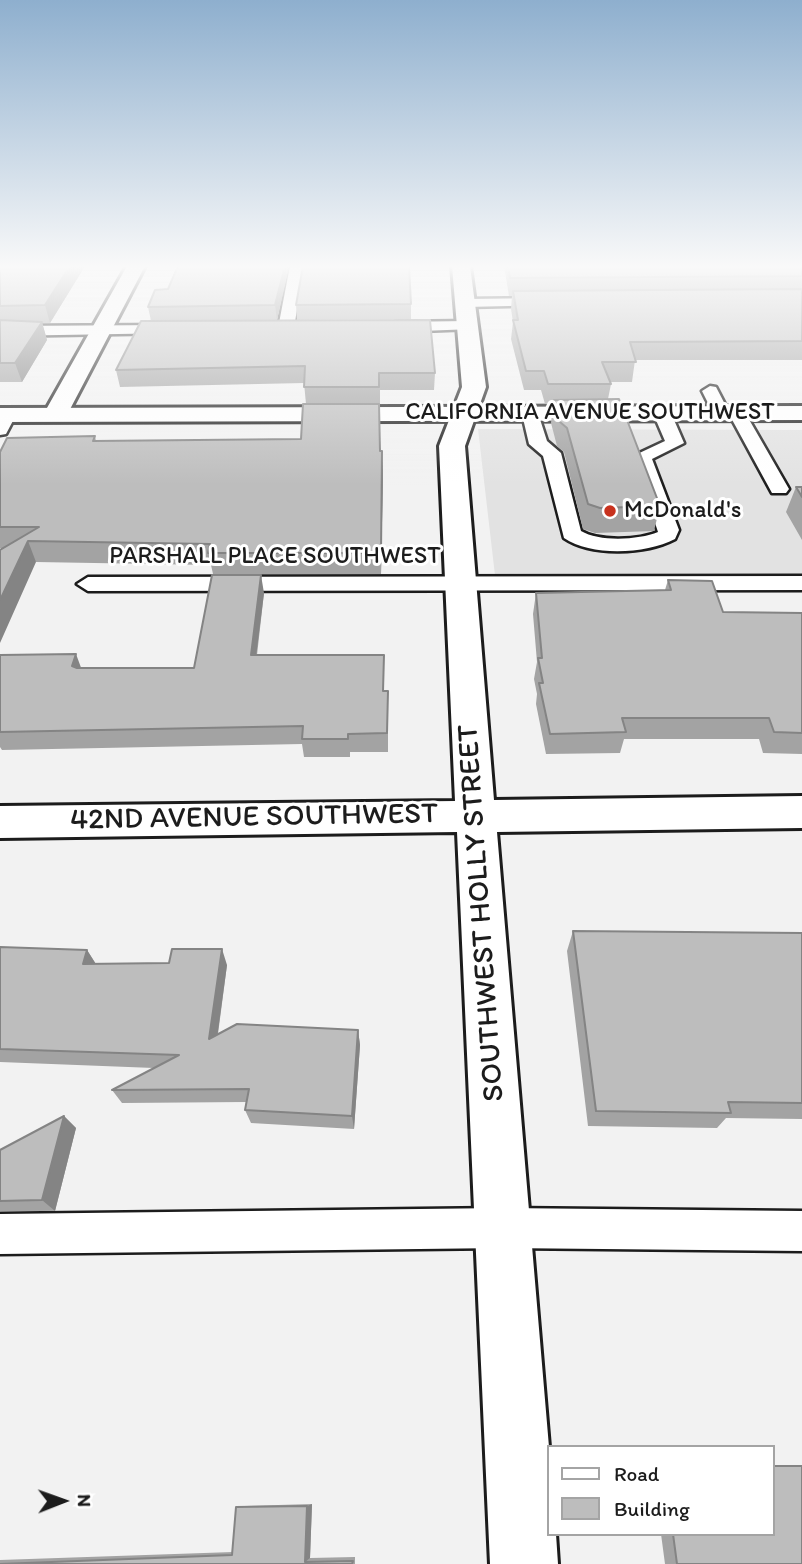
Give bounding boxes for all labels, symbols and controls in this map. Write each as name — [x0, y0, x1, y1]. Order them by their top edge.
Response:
street label: CALIFORNIA AVENUE SOUTHWEST — [405, 399, 775, 427]
place label: McDonald's — [624, 497, 741, 525]
marker: McDonald's — [602, 503, 618, 519]
street label: PARSHALL PLACE SOUTHWEST — [109, 543, 441, 571]
street label: SOUTHWEST HOLLY STREET — [451, 723, 513, 1103]
street label: 42ND AVENUE SOUTHWEST — [70, 797, 438, 839]
legend — [546, 1445, 774, 1536]
text: Road — [614, 1461, 659, 1486]
north arrow — [28, 1466, 98, 1536]
text: N — [73, 1494, 96, 1507]
text: Building — [614, 1496, 690, 1521]

